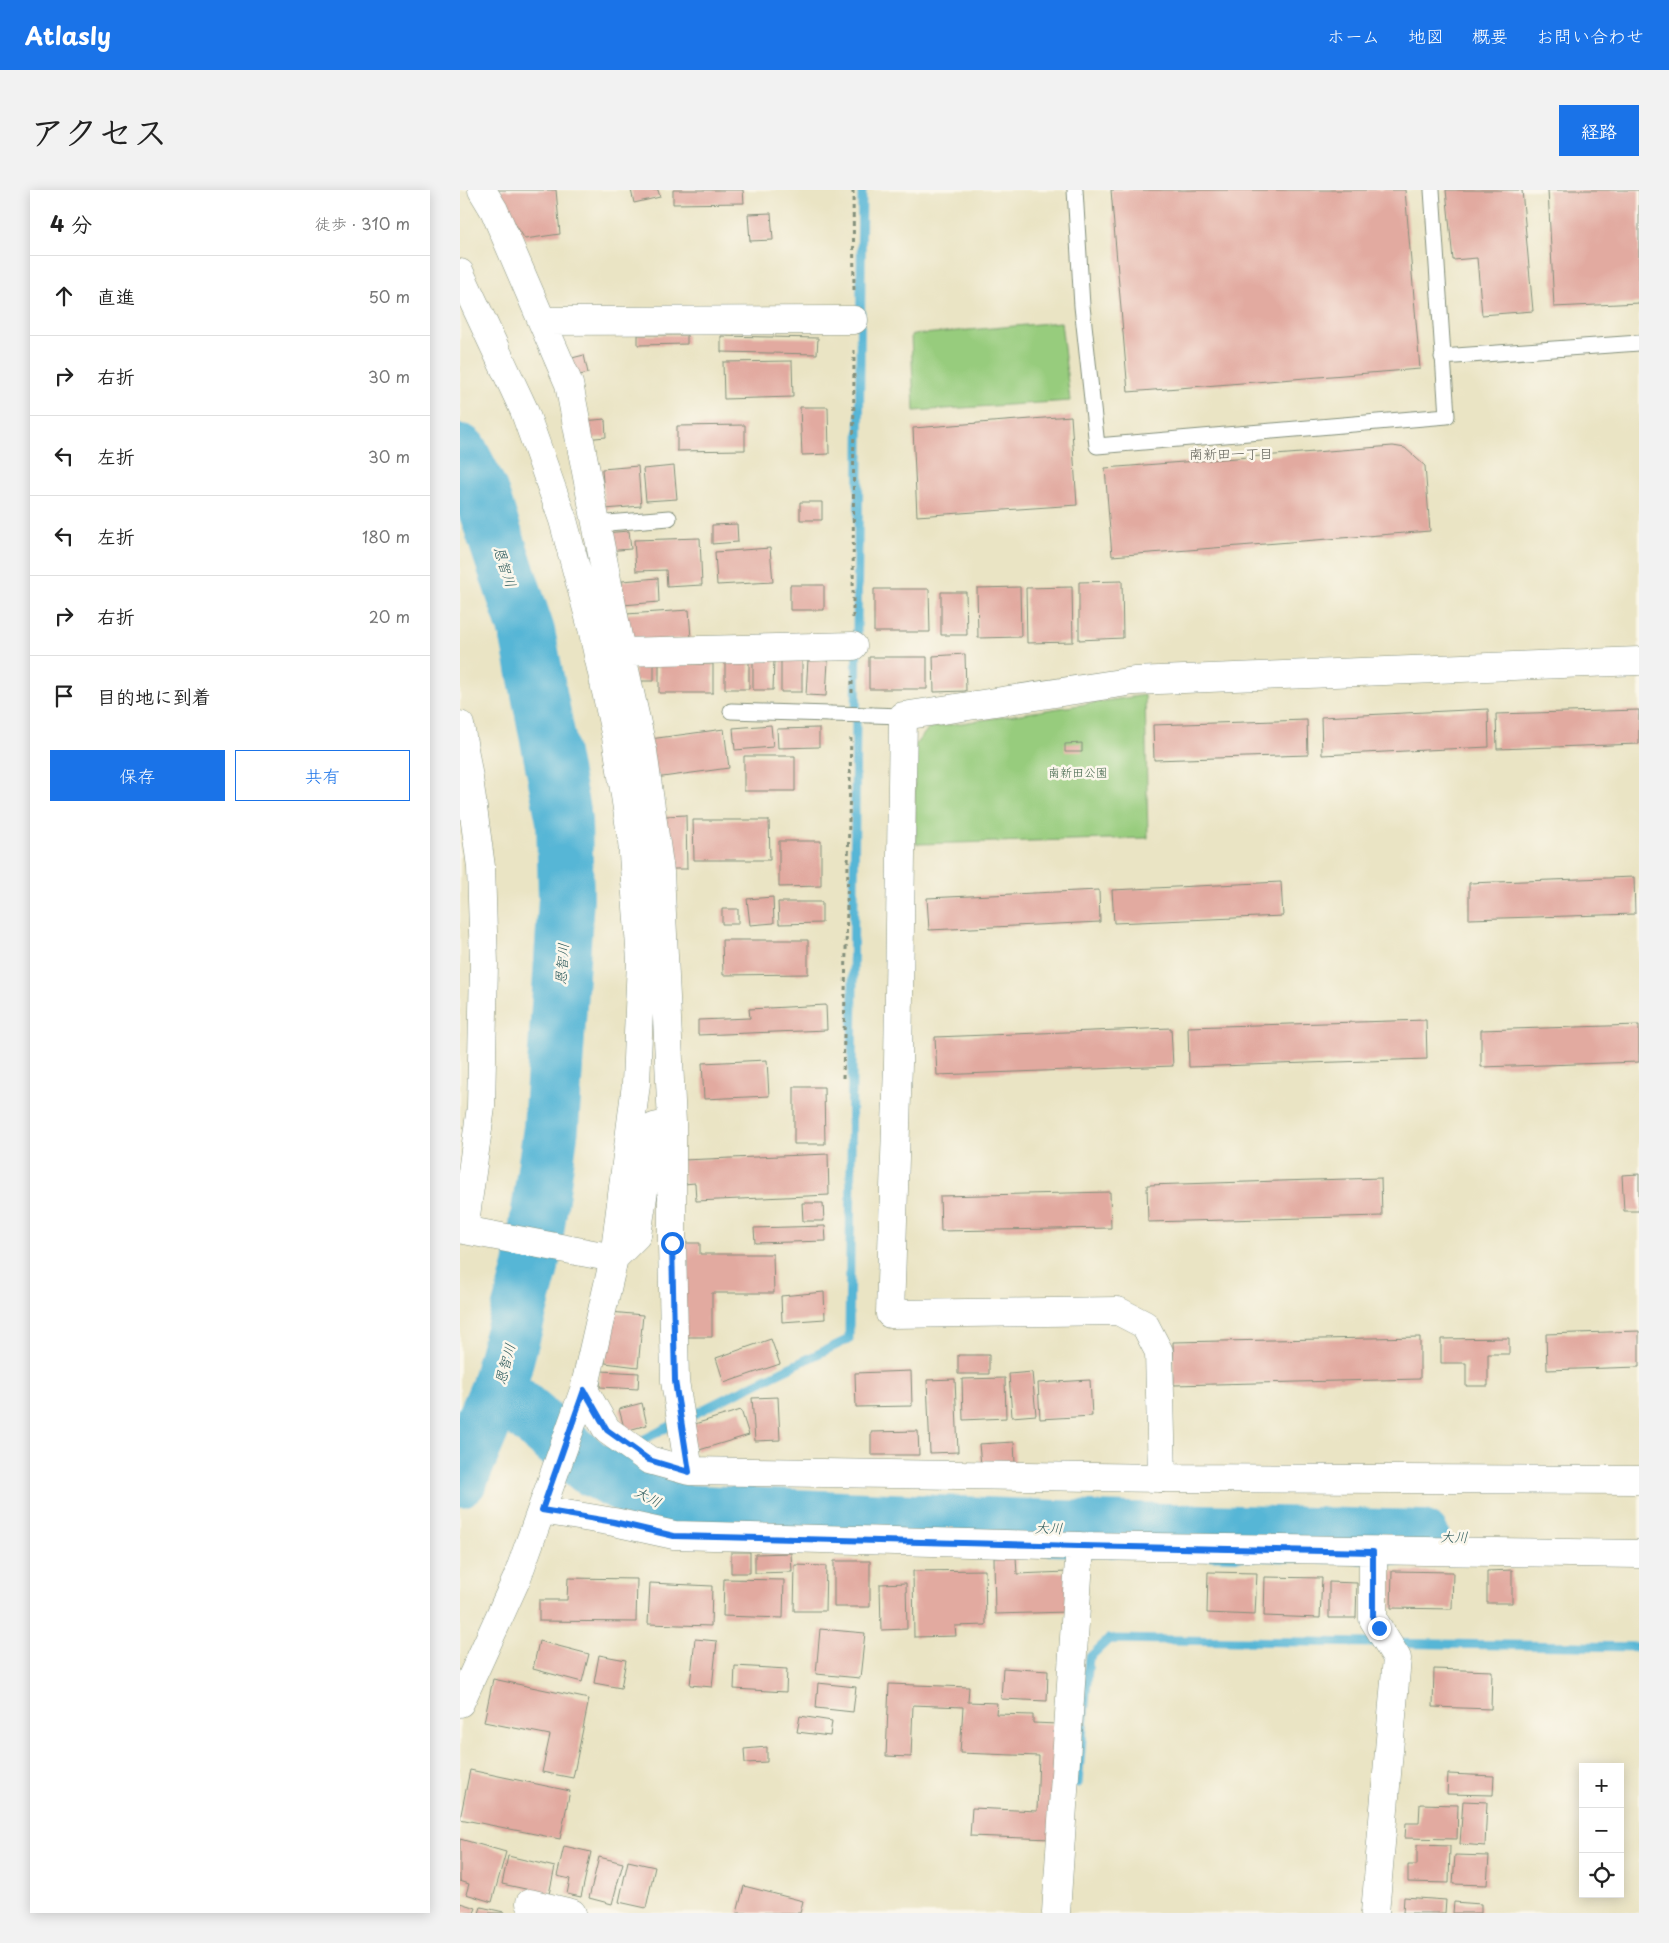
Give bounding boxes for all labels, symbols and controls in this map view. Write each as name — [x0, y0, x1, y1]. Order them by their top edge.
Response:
text: Atlasly — [25, 17, 111, 53]
text: ホーム — [1327, 22, 1380, 49]
text: 地図 — [1408, 22, 1444, 49]
text: 概要 — [1472, 22, 1508, 49]
text: お問い合わせ — [1536, 22, 1644, 49]
text: アクセス — [30, 104, 168, 157]
button: 経路 — [1559, 105, 1639, 156]
text: 4 分 — [50, 207, 92, 239]
text: 徒歩 · 310 m — [315, 211, 410, 235]
icon: ahead — [50, 282, 78, 310]
text: 直進 — [97, 282, 135, 310]
text: 50 m — [369, 284, 410, 308]
icon: right — [50, 362, 78, 390]
text: 右折 — [97, 362, 135, 390]
text: 30 m — [368, 364, 410, 388]
icon: left — [50, 442, 78, 470]
text: 左折 — [97, 442, 135, 470]
district label: 南新田一丁目 — [1189, 443, 1273, 464]
text: 30 m — [368, 444, 410, 468]
icon: left — [50, 522, 78, 550]
text: 左折 — [97, 522, 135, 550]
text: 180 m — [362, 524, 410, 548]
water label: 恩智川 — [489, 544, 522, 590]
icon: right — [50, 602, 78, 630]
text: 右折 — [97, 602, 135, 630]
text: 20 m — [369, 604, 410, 628]
icon: arrive — [50, 682, 78, 710]
text: 目的地に到着 — [97, 682, 211, 710]
button: 保存 — [50, 750, 225, 801]
button: 共有 — [235, 750, 410, 801]
park label: 南新田公園 — [1048, 763, 1108, 781]
water label: 恩智川 — [550, 942, 573, 986]
route start — [661, 1232, 684, 1255]
water label: 恩智川 — [489, 1341, 520, 1387]
water label: 大川 — [631, 1481, 665, 1512]
water label: 大川 — [1035, 1517, 1063, 1538]
water label: 大川 — [1440, 1526, 1468, 1547]
route end — [1368, 1617, 1391, 1640]
map controls — [1579, 1763, 1624, 1898]
button: + — [1579, 1763, 1624, 1808]
button: − — [1579, 1808, 1624, 1853]
button: locate — [1579, 1853, 1624, 1898]

